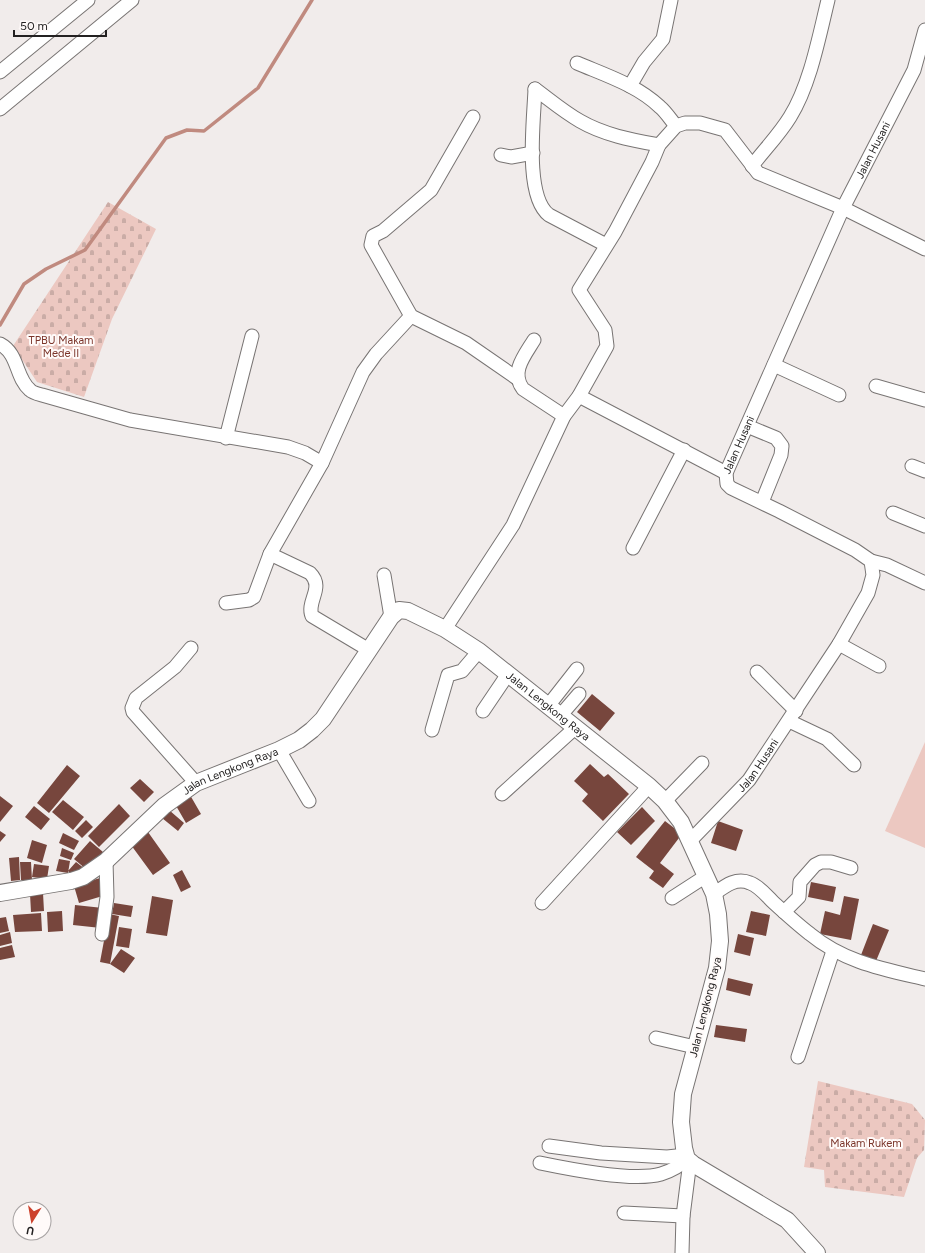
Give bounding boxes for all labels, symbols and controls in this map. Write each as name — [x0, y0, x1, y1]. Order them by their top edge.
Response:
scale bar — [14, 12, 106, 38]
text: 50 m — [20, 19, 48, 33]
street label: Jalan Husani — [853, 120, 893, 181]
park label: TPBU Makam Mede II — [29, 334, 93, 360]
street label: Jalan Husani — [720, 414, 757, 476]
street label: Jalan Lengkong Raya — [503, 669, 592, 744]
street label: Jalan Husani — [735, 737, 781, 795]
street label: Jalan Lengkong Raya — [180, 745, 280, 798]
street label: Jalan Lengkong Raya — [687, 956, 724, 1059]
park label: Makam Rukem — [830, 1137, 902, 1150]
north arrow — [12, 1201, 52, 1241]
text: U — [25, 1223, 35, 1237]

